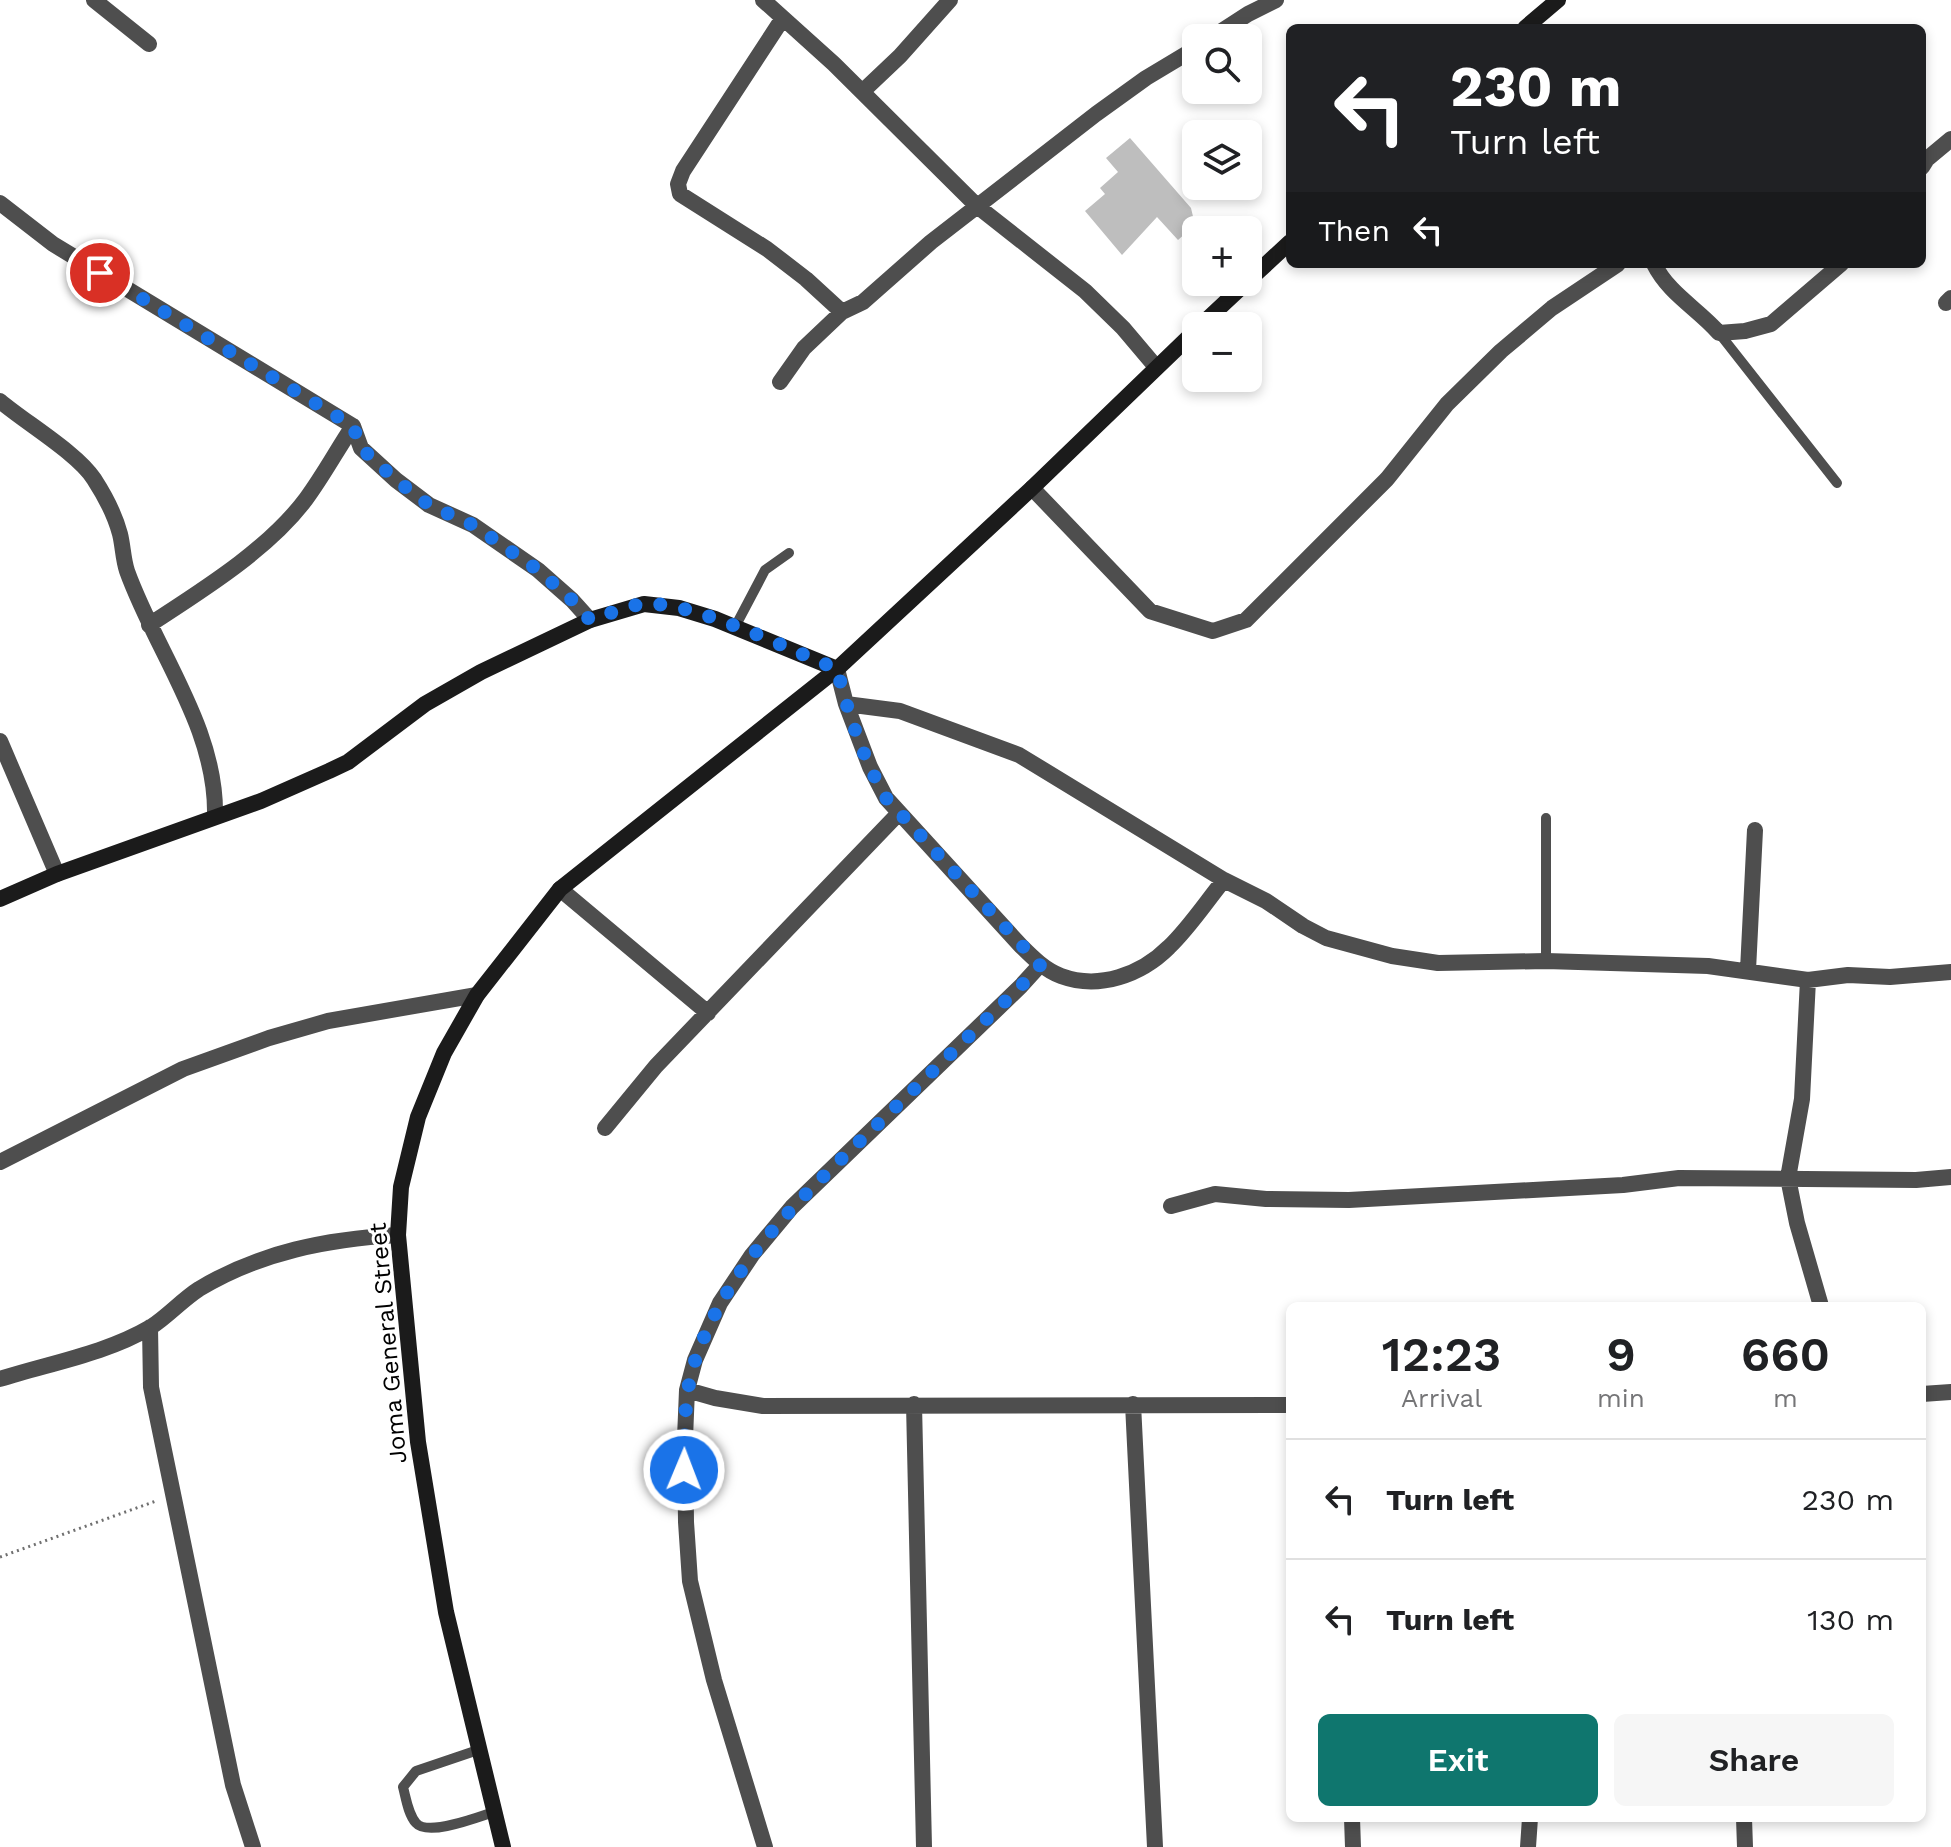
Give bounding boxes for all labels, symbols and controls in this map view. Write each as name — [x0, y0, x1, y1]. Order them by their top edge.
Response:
map controls — [1182, 24, 1262, 392]
button: search — [1182, 24, 1262, 104]
text: 230 m — [1450, 54, 1621, 120]
icon: left — [1318, 56, 1422, 160]
button: layers — [1182, 120, 1262, 200]
text: Turn left — [1450, 121, 1600, 163]
icon: left — [1406, 208, 1450, 252]
text: Then — [1318, 213, 1390, 248]
button: + — [1182, 216, 1262, 296]
pin — [66, 239, 134, 307]
icon: arrive — [78, 251, 122, 295]
button: − — [1182, 312, 1262, 392]
street label: Joma General Street — [364, 1221, 412, 1465]
text: 12:23 — [1382, 1326, 1501, 1383]
text: 9 — [1606, 1326, 1636, 1383]
text: 660 — [1741, 1326, 1830, 1383]
text: Arrival — [1401, 1383, 1482, 1413]
text: min — [1597, 1383, 1645, 1413]
text: m — [1773, 1383, 1798, 1413]
position arrow — [642, 1428, 726, 1512]
icon: left — [1318, 1477, 1362, 1521]
text: Turn left — [1386, 1482, 1514, 1517]
text: 230 m — [1802, 1482, 1894, 1517]
icon: left — [1318, 1597, 1362, 1641]
text: Turn left — [1386, 1602, 1514, 1637]
text: 130 m — [1807, 1602, 1894, 1637]
button: Exit — [1318, 1714, 1598, 1806]
button: Share — [1614, 1714, 1894, 1806]

